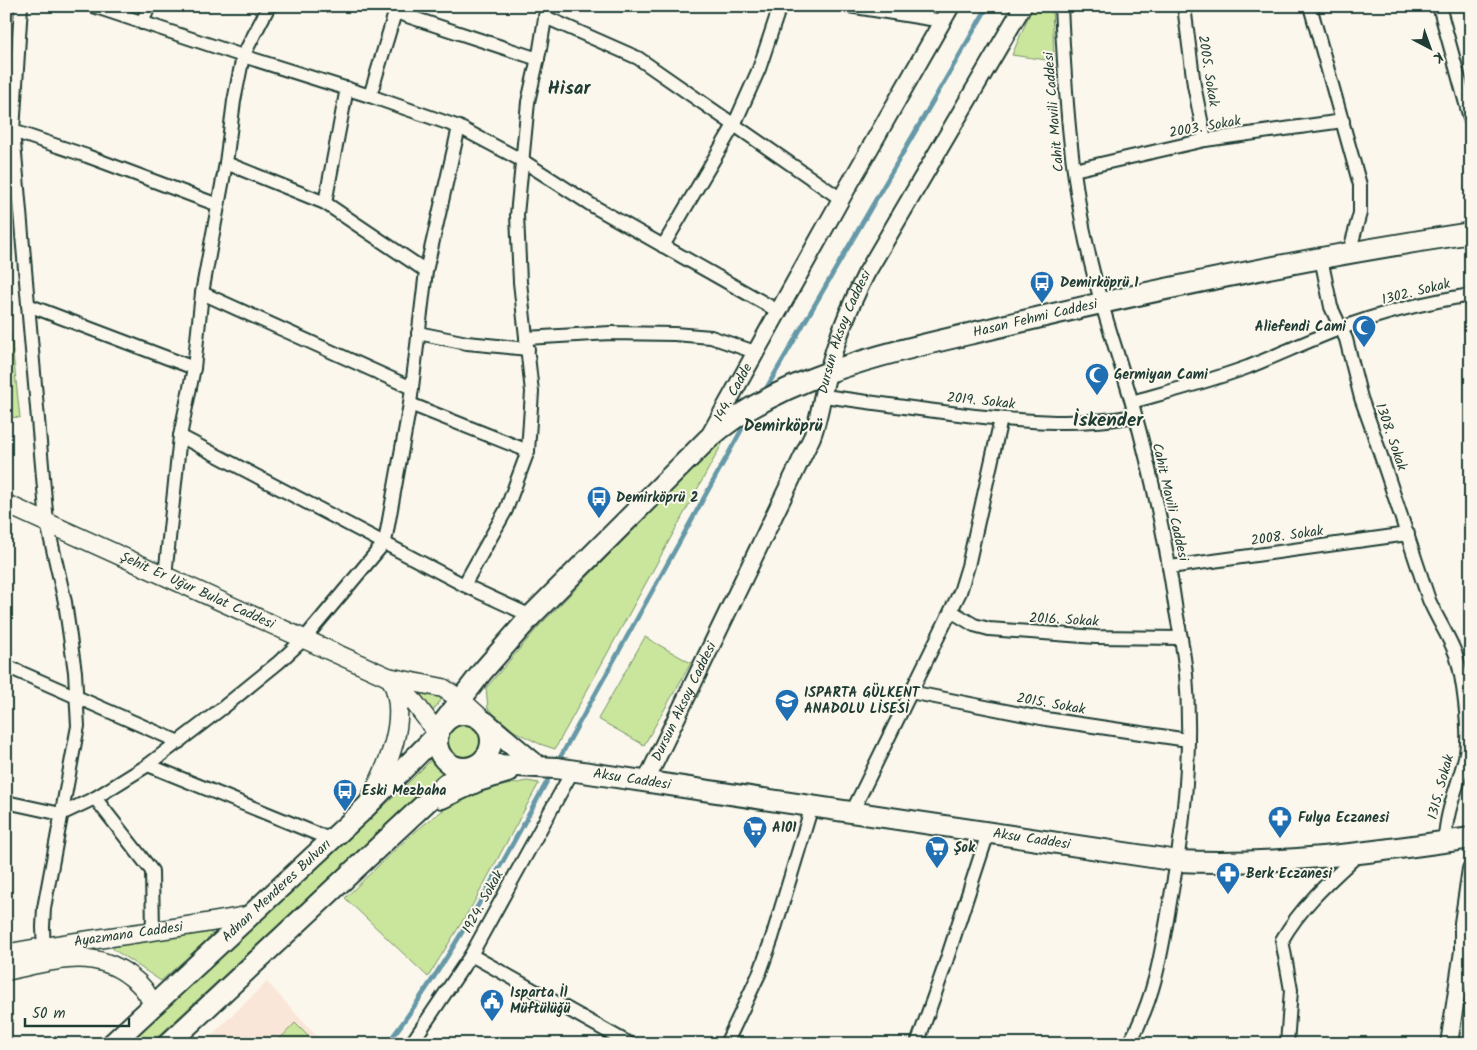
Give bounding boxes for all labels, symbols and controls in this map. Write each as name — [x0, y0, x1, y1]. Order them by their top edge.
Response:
north arrow — [1404, 22, 1454, 72]
street label: 2005. Sokak — [1191, 34, 1225, 109]
text: K — [1427, 46, 1448, 68]
street label: Cahit Mavili Caddesi — [1038, 50, 1070, 173]
district label: Hisar — [548, 74, 591, 104]
street label: 2003. Sokak — [1167, 110, 1243, 144]
street label: Dursun Aksoy Caddesi — [812, 265, 877, 396]
bus stop icon: Demirköprü 1 — [1029, 270, 1055, 304]
place label: Demirköprü 1 — [1060, 272, 1139, 294]
street label: 1302. Sokak — [1379, 273, 1453, 311]
street label: Hasan Fehmi Caddesi — [971, 293, 1100, 344]
mosque icon: Aliefendi Cami — [1351, 314, 1377, 348]
place label: Aliefendi Cami — [1255, 316, 1346, 338]
street label: 144. Cadde — [708, 359, 759, 426]
mosque icon: Germiyan Cami — [1084, 362, 1110, 396]
place label: Germiyan Cami — [1114, 364, 1208, 386]
street label: 2019. Sokak — [946, 386, 1017, 416]
street label: 1308. Sokak — [1369, 400, 1413, 474]
district label: İskender — [1073, 406, 1144, 436]
district label: Demirköprü — [744, 414, 823, 439]
street label: Cahit Mavili Caddesi — [1146, 441, 1194, 564]
bus stop icon: Demirköprü 2 — [586, 485, 612, 519]
place label: Demirköprü 2 — [616, 487, 698, 509]
street label: 2008. Sokak — [1249, 520, 1325, 552]
street label: Şehit Er Uğur Bulat Caddesi — [116, 546, 279, 635]
street label: 2016. Sokak — [1029, 607, 1100, 633]
street label: Dursun Aksoy Caddesi — [646, 638, 723, 765]
place label: ISPARTA GÜLKENT ANADOLU LİSESİ — [804, 682, 921, 720]
street label: 2015. Sokak — [1015, 687, 1088, 721]
school or university icon: ISPARTA GÜLKENT ANADOLU LİSESİ — [774, 688, 800, 722]
street label: 1315. Sokak — [1422, 752, 1460, 822]
street label: Aksu Caddesi — [592, 763, 673, 796]
bus stop icon: Eski Mezbaha — [332, 778, 358, 812]
place label: Eski Mezbaha — [362, 780, 446, 802]
pharmacy icon: Fulya Eczanesi — [1267, 805, 1293, 839]
place label: Fulya Eczanesi — [1298, 807, 1389, 829]
supermarket icon: A101 — [742, 815, 768, 849]
place label: A101 — [772, 817, 797, 839]
street label: Aksu Caddesi — [991, 822, 1072, 856]
street label: Adnan Menderes Bulvarı — [217, 834, 337, 948]
supermarket icon: Şok — [924, 835, 950, 869]
place label: Şok — [954, 837, 976, 859]
pharmacy icon: Berk Eczanesi — [1215, 861, 1241, 895]
place label: Berk Eczanesi — [1246, 863, 1332, 885]
street label: 1924. Sokak — [457, 866, 510, 938]
street label: Ayazmana Caddesi — [72, 916, 185, 953]
place label: Isparta İl Müftülüğü — [510, 982, 570, 1020]
public building icon: Isparta İl Müftülüğü — [479, 988, 505, 1022]
scale bar — [25, 995, 129, 1027]
text: 50 m — [32, 1002, 66, 1026]

